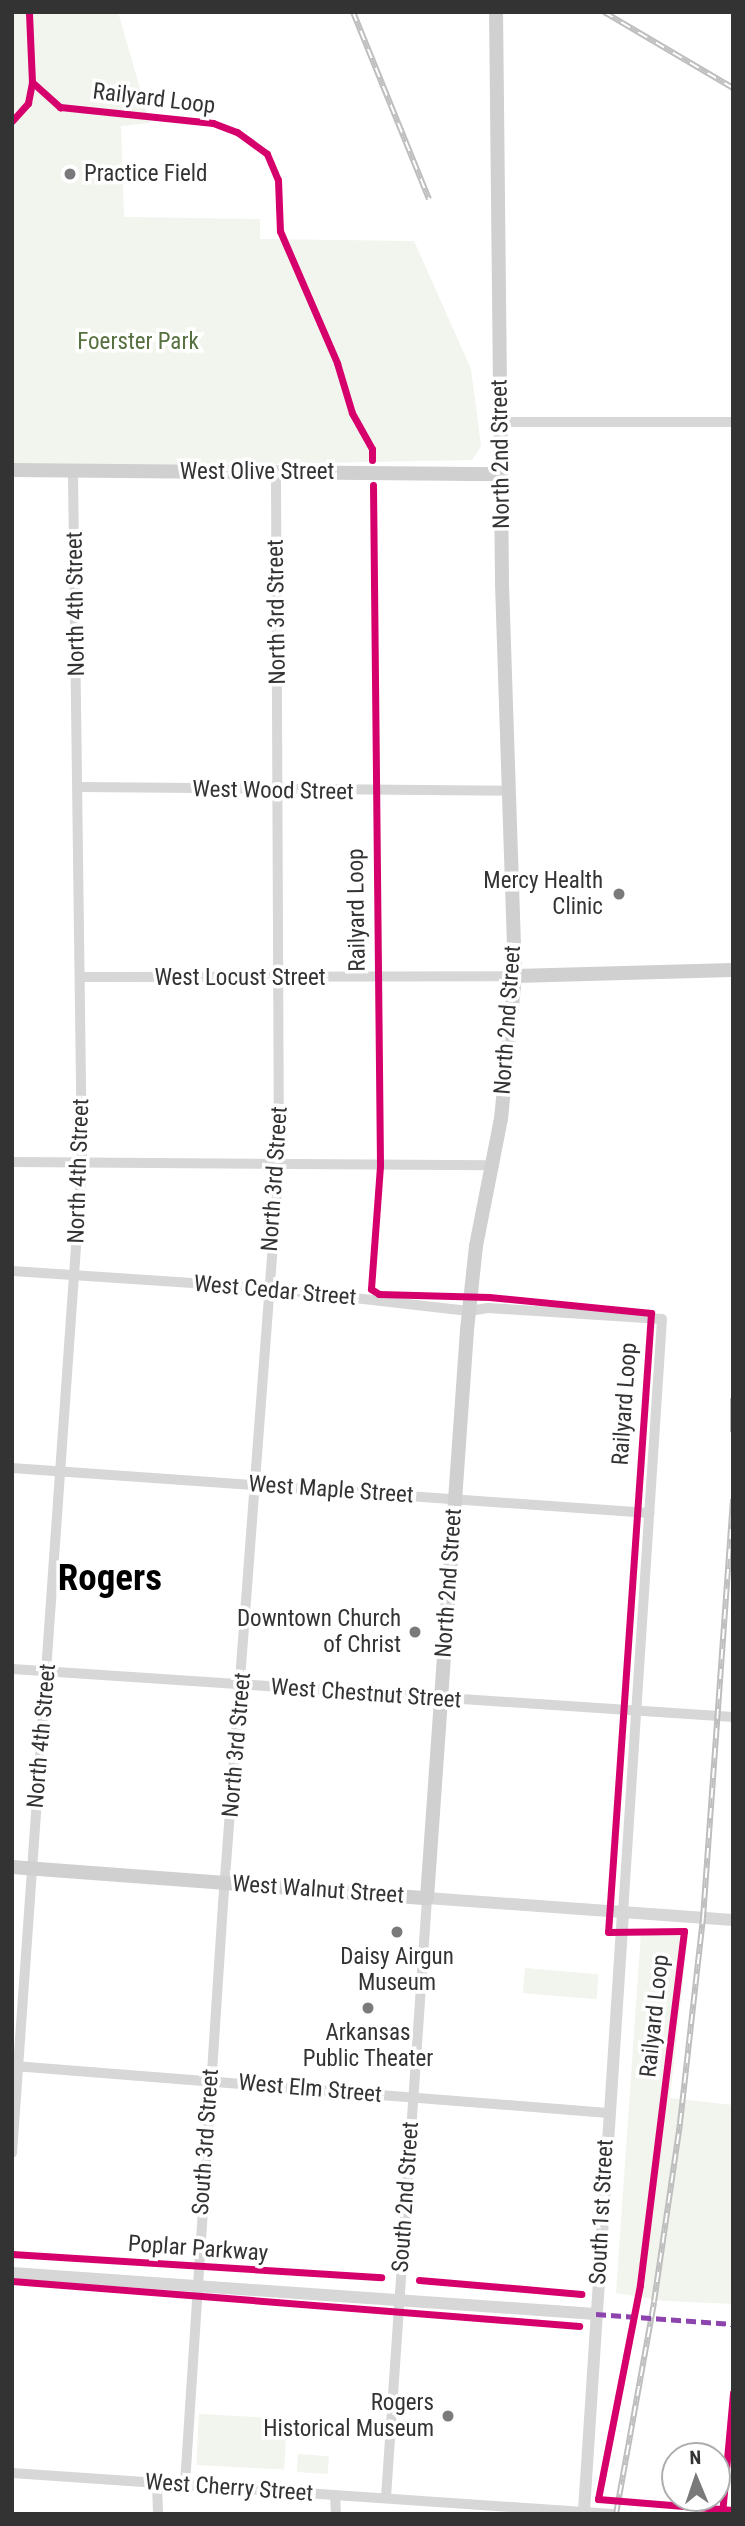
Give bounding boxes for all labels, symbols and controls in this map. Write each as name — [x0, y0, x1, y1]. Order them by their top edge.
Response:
street label: Railyard Loop — [91, 78, 217, 120]
place label: Practice Field — [84, 160, 208, 188]
marker: Practice Field — [62, 166, 78, 182]
park label: Foerster Park — [77, 328, 199, 356]
street label: North 2nd Street — [486, 379, 516, 529]
street label: West Olive Street — [180, 458, 334, 486]
street label: North 4th Street — [61, 531, 91, 677]
street label: North 3rd Street — [262, 539, 292, 685]
street label: West Wood Street — [192, 776, 354, 806]
street label: Railyard Loop — [342, 848, 372, 972]
place label: Mercy Health Clinic — [483, 867, 603, 921]
marker: Mercy Health Clinic — [609, 884, 629, 904]
street label: North 2nd Street — [489, 944, 527, 1096]
street label: West Locust Street — [154, 964, 326, 992]
street label: North 4th Street — [63, 1098, 95, 1244]
street label: North 3rd Street — [256, 1106, 294, 1252]
street label: West Cedar Street — [193, 1270, 357, 1312]
street label: Railyard Loop — [607, 1342, 643, 1466]
street label: West Maple Street — [247, 1470, 415, 1510]
street label: North 2nd Street — [430, 1507, 468, 1659]
district label: Rogers — [58, 1556, 162, 1600]
place label: Downtown Church of Christ — [237, 1605, 401, 1659]
marker: Downtown Church of Christ — [407, 1624, 423, 1640]
street label: North 4th Street — [22, 1663, 62, 1809]
street label: North 3rd Street — [217, 1671, 257, 1819]
street label: West Chestnut Street — [270, 1674, 462, 1714]
street label: West Walnut Street — [231, 1870, 405, 1910]
marker: Daisy Airgun Museum — [389, 1924, 405, 1940]
place label: Daisy Airgun Museum — [340, 1943, 454, 1997]
street label: Railyard Loop — [635, 1953, 675, 2079]
marker: Arkansas Public Theater — [360, 2000, 376, 2016]
place label: Arkansas Public Theater — [302, 2019, 434, 2073]
street label: South 3rd Street — [187, 2068, 225, 2216]
street label: West Elm Street — [237, 2069, 383, 2109]
street label: South 2nd Street — [387, 2121, 425, 2273]
street label: South 1st Street — [584, 2139, 620, 2285]
street label: Poplar Parkway — [127, 2230, 269, 2268]
place label: Rogers Historical Museum — [263, 2389, 434, 2443]
marker: Rogers Historical Museum — [440, 2408, 456, 2424]
north arrow — [661, 2442, 731, 2512]
text: N — [689, 2446, 702, 2469]
street label: West Cherry Street — [144, 2468, 314, 2508]

